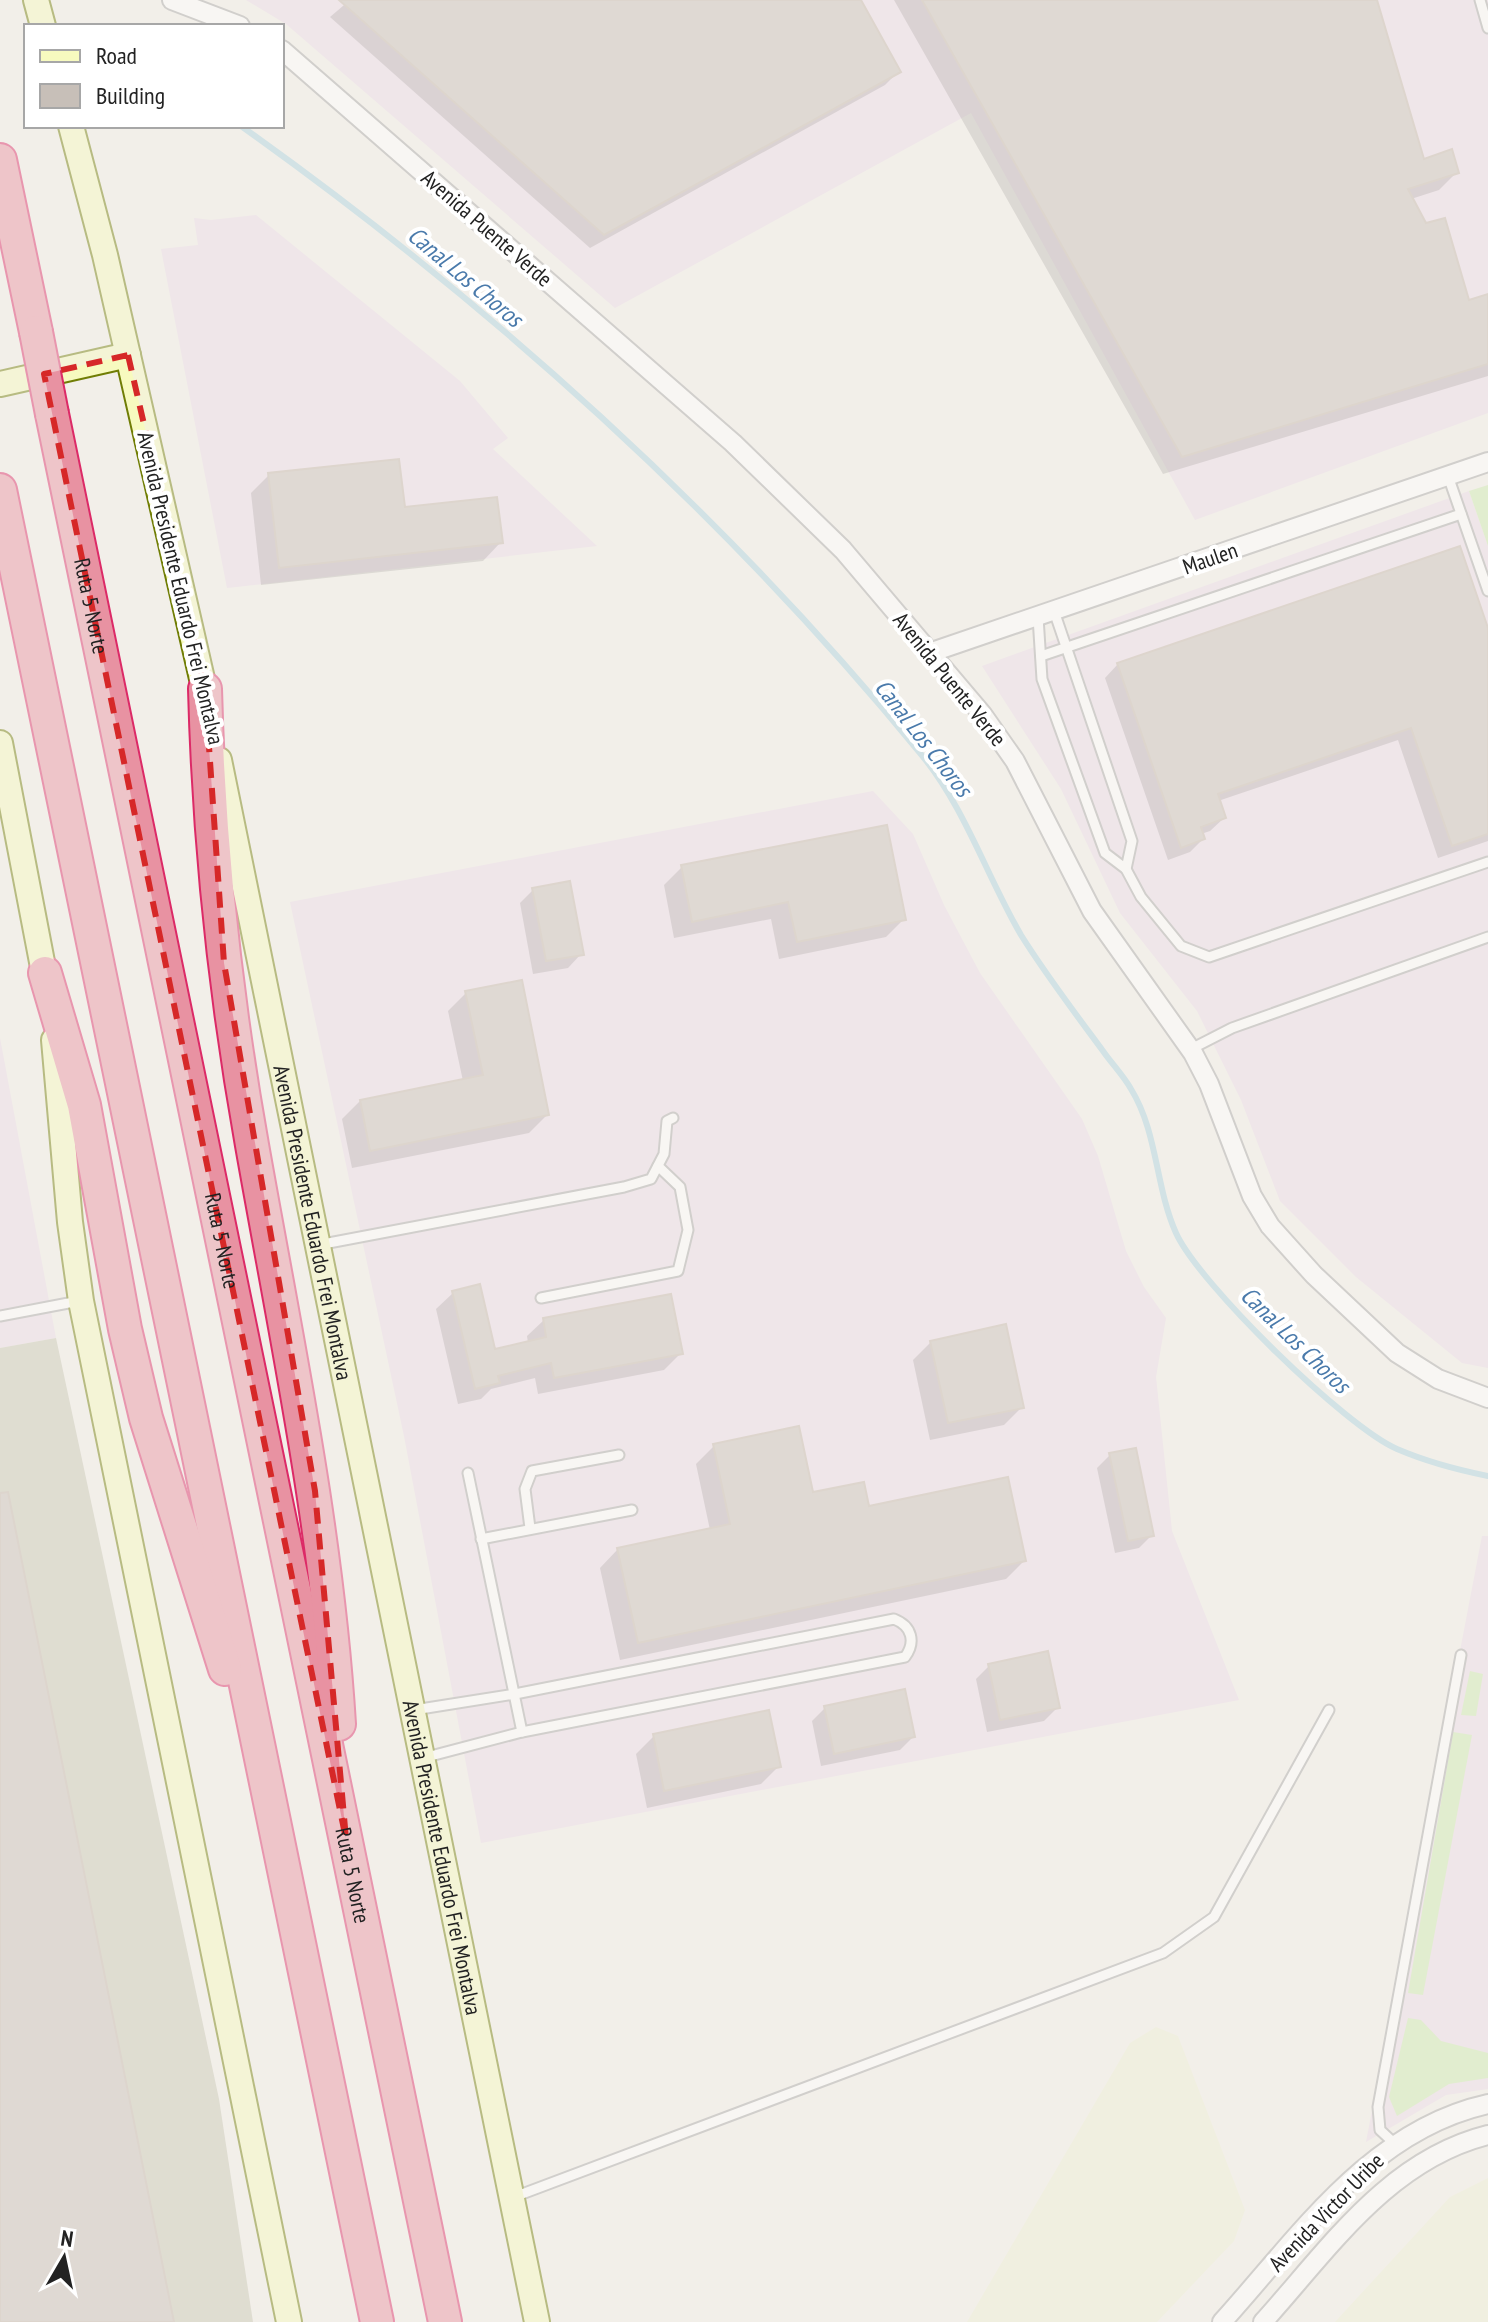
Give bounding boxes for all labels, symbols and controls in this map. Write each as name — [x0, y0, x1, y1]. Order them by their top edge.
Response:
legend — [24, 24, 284, 128]
text: Road — [96, 40, 137, 71]
text: Building — [96, 80, 165, 111]
street label: Avenida Puente Verde — [416, 164, 558, 292]
water label: Canal Los Choros — [402, 220, 531, 336]
street label: Avenida Presidente Eduardo Frei Montalva — [131, 429, 231, 747]
street label: Maulen — [1179, 536, 1241, 580]
street label: Ruta 5 Norte — [68, 556, 115, 656]
street label: Avenida Puente Verde — [887, 606, 1013, 752]
water label: Canal Los Choros — [868, 673, 981, 805]
street label: Avenida Presidente Eduardo Frei Montalva — [267, 1063, 359, 1382]
street label: Ruta 5 Norte — [199, 1190, 246, 1291]
water label: Canal Los Choros — [1234, 1280, 1359, 1402]
street label: Avenida Presidente Eduardo Frei Montalva — [397, 1698, 488, 2017]
street label: Ruta 5 Norte — [329, 1825, 377, 1926]
street label: Avenida Victor Uribe — [1262, 2147, 1390, 2277]
north arrow — [24, 2218, 104, 2298]
text: N — [59, 2223, 75, 2253]

